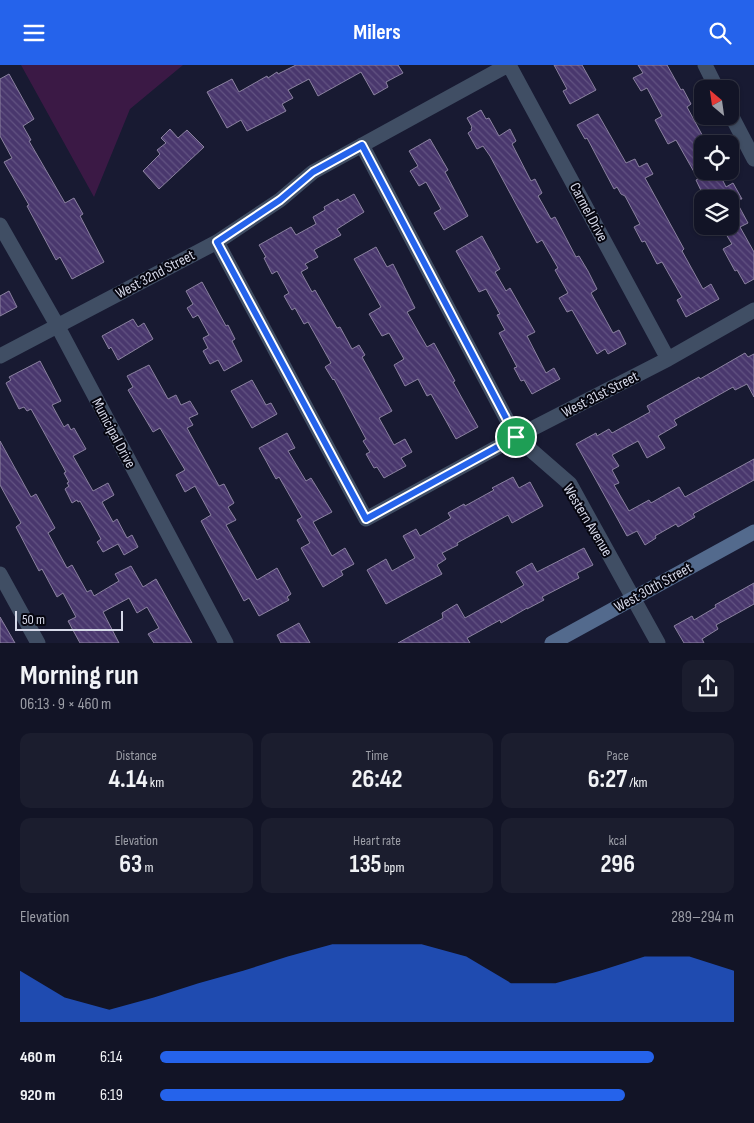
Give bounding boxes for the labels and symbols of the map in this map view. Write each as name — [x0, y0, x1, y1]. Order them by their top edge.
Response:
north arrow — [694, 80, 739, 125]
street label: Carmel Drive — [565, 179, 612, 245]
street label: West 32nd Street — [112, 245, 199, 303]
street label: West 31st Street — [559, 367, 642, 422]
street label: Municipal Drive — [87, 395, 140, 471]
pin — [495, 416, 537, 458]
street label: Western Avenue — [559, 481, 617, 560]
street label: West 30th Street — [611, 558, 696, 617]
scale bar — [15, 608, 122, 631]

